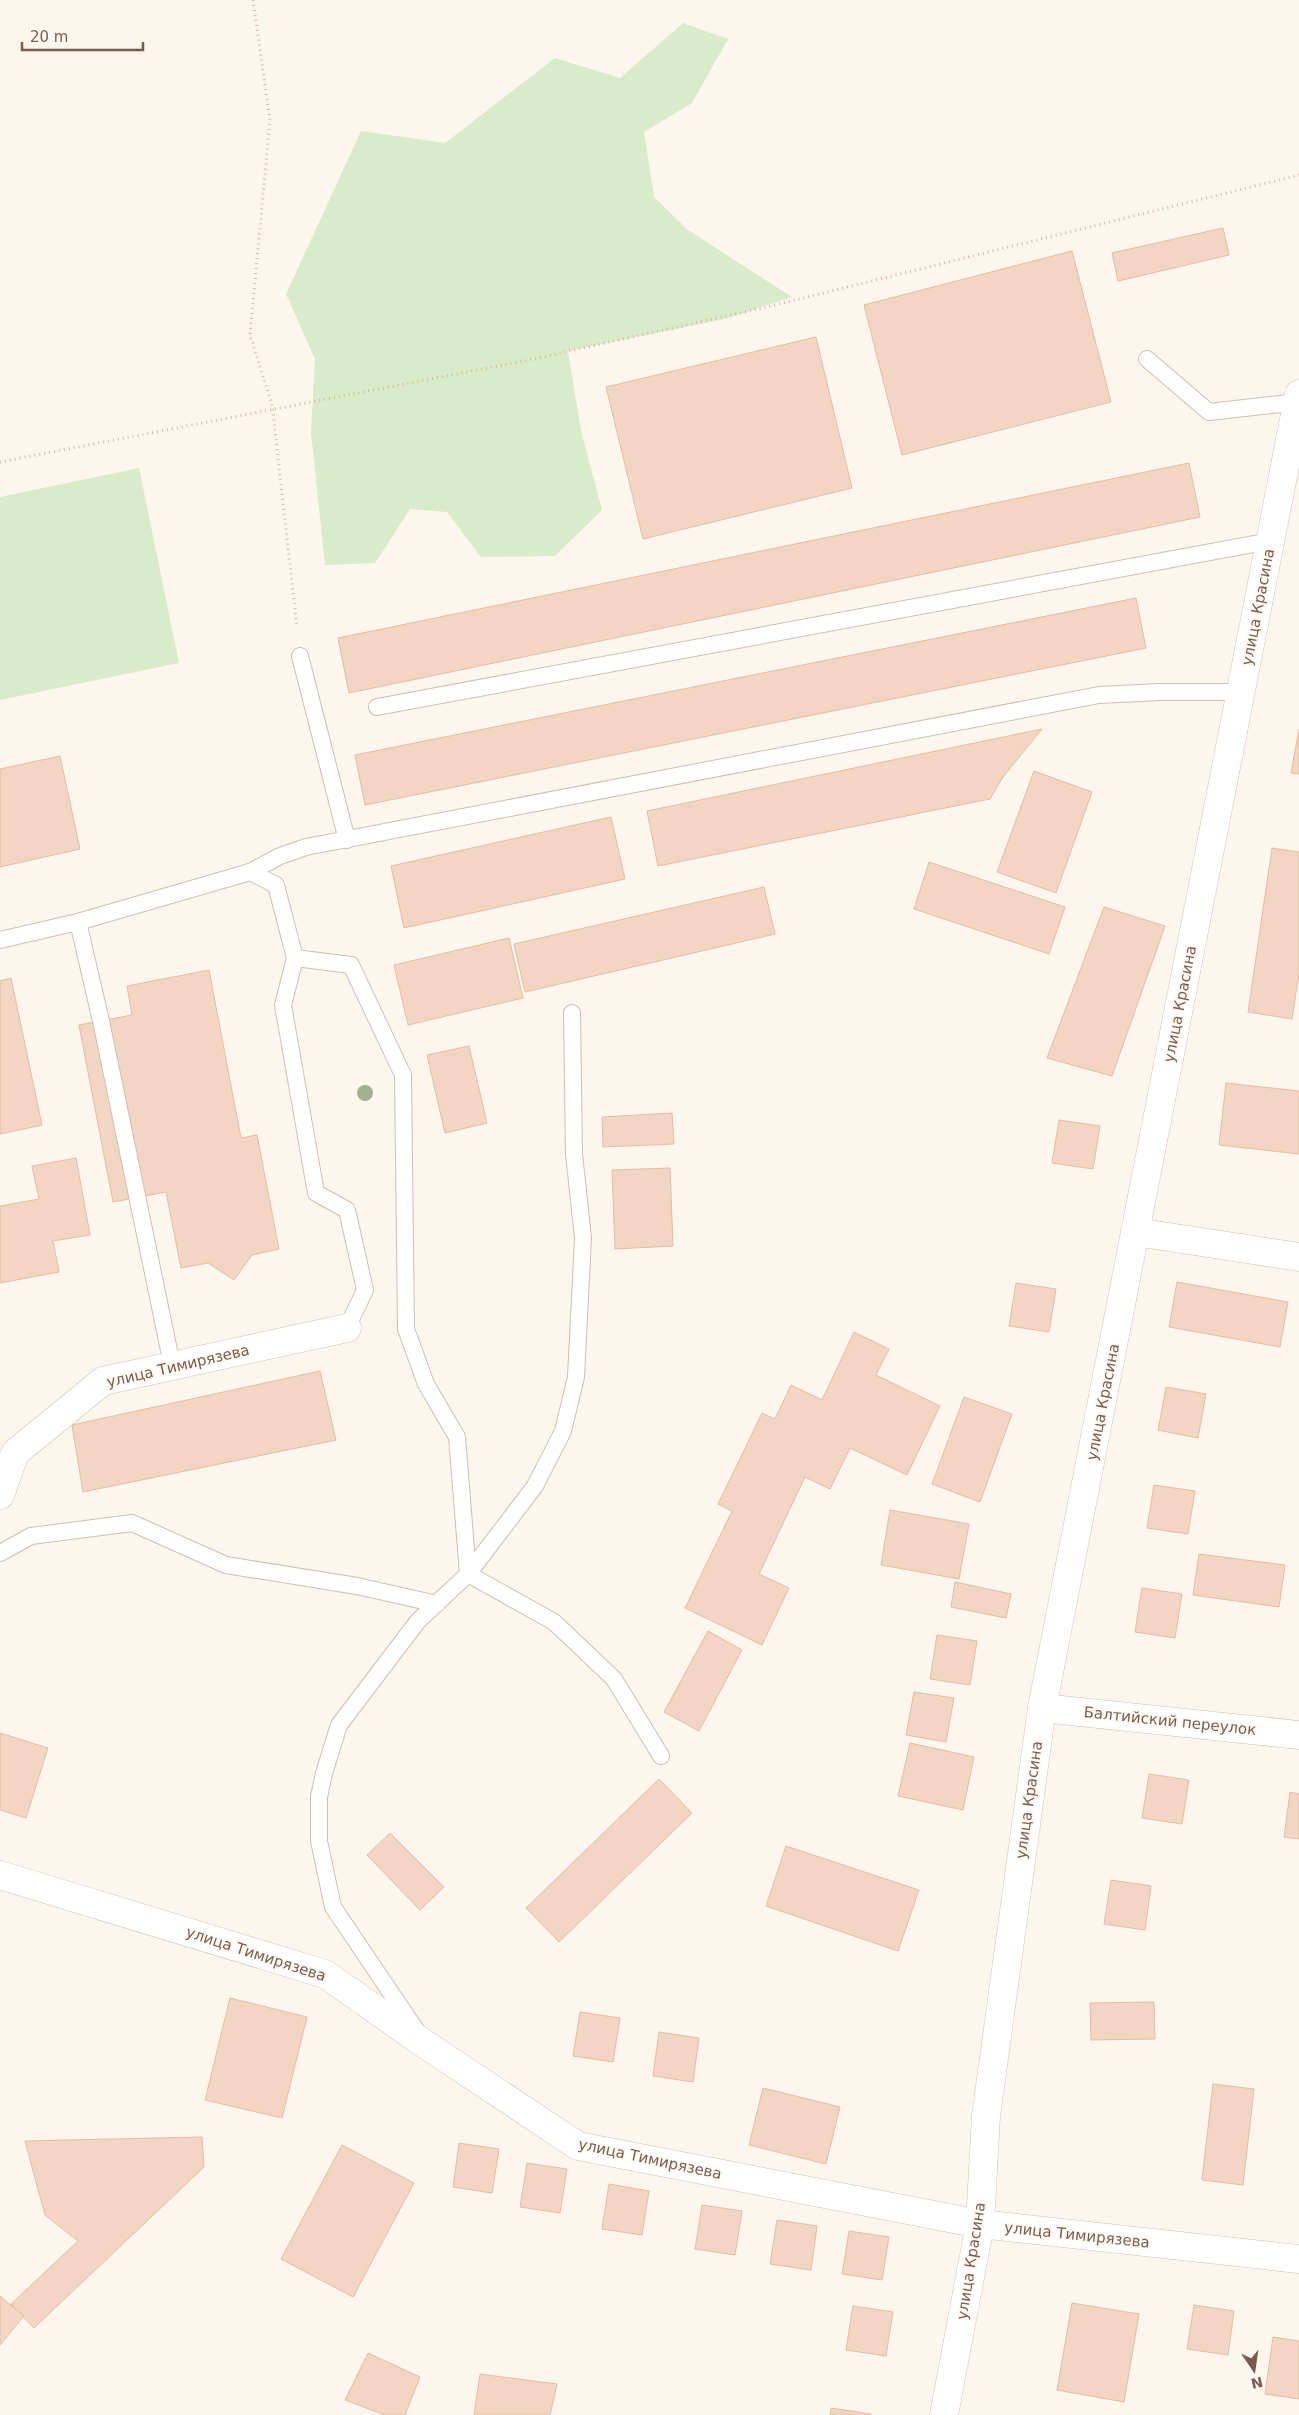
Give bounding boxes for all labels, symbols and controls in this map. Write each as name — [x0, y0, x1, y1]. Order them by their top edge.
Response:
scale bar — [22, 20, 144, 52]
text: 20 m — [30, 28, 68, 46]
street label: улица Красина — [1238, 547, 1278, 667]
street label: улица Красина — [1160, 944, 1200, 1064]
street label: улица Тимирязева — [105, 1341, 251, 1391]
street label: улица Красина — [1083, 1342, 1123, 1462]
street label: Балтийский переулок — [1083, 1703, 1257, 1739]
street label: улица Красина — [1012, 1740, 1046, 1860]
street label: улица Тимирязева — [184, 1923, 328, 1985]
street label: улица Тимирязева — [577, 2135, 723, 2183]
street label: улица Красина — [953, 2201, 989, 2321]
street label: улица Тимирязева — [1003, 2218, 1151, 2252]
north arrow — [1229, 2345, 1279, 2395]
text: N — [1249, 2374, 1264, 2392]

